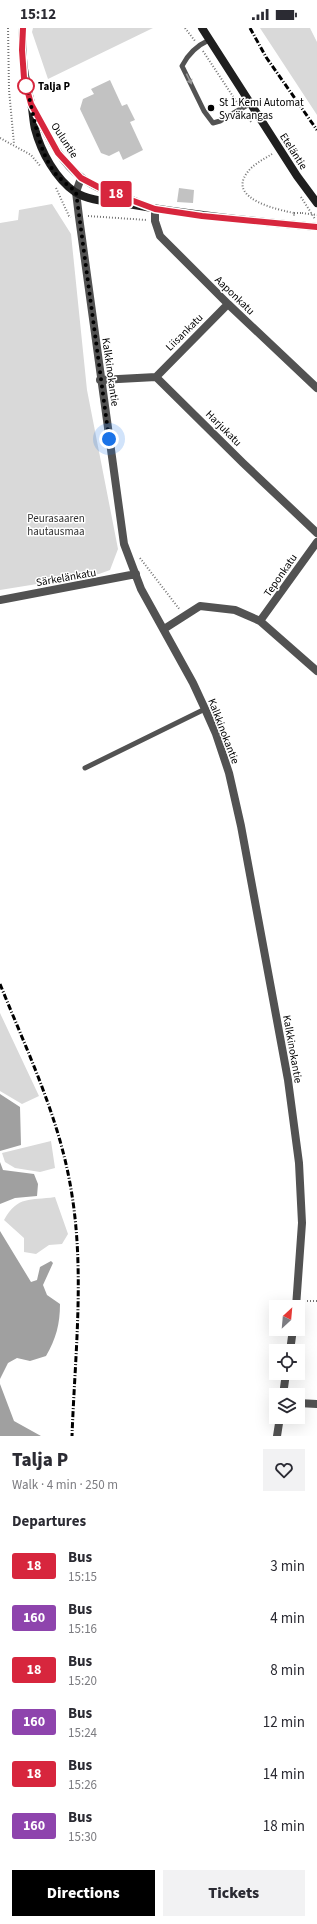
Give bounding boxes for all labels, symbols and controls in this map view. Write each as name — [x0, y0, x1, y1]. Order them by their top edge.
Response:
text: 15:12 — [20, 4, 56, 25]
one-way arrow — [185, 74, 192, 85]
marker: Talja P — [17, 77, 35, 95]
place label: Talja P — [38, 79, 71, 94]
place label: St 1 Kemi Automat Syväkangas — [219, 95, 304, 123]
marker: St 1 Kemi Automat Syväkangas — [206, 103, 216, 113]
street label: Ouluntie — [47, 119, 82, 162]
street label: Eteläntie — [276, 130, 311, 173]
line badge: 18 — [98, 181, 134, 207]
text: 18 — [109, 184, 123, 204]
street label: Aaponkatu — [211, 273, 258, 318]
street label: Liisankatu — [162, 310, 206, 354]
street label: Kalkkinokantie — [98, 337, 123, 408]
street label: Harjukatu — [202, 407, 245, 450]
your location — [99, 429, 119, 449]
park label: Peurasaaren hautausmaa — [27, 511, 85, 539]
street label: Teponkatu — [260, 551, 301, 600]
street label: Särkelänkatu — [35, 565, 97, 590]
street label: Kalkkinokantie — [204, 696, 243, 767]
street label: Kalkkinokantie — [279, 1014, 306, 1085]
north arrow — [269, 1300, 305, 1336]
map controls — [269, 1300, 305, 1424]
button: locate — [269, 1344, 305, 1380]
button: layers — [269, 1388, 305, 1424]
text: Talja P — [12, 1447, 68, 1474]
button: heart — [263, 1449, 305, 1491]
text: Walk · 4 min · 250 m — [12, 1476, 118, 1494]
text: Departures — [12, 1511, 86, 1532]
text: Bus — [68, 1547, 92, 1568]
text: 18 — [27, 1556, 41, 1576]
text: 3 min — [270, 1556, 305, 1577]
text: 15:15 — [68, 1568, 97, 1586]
text: Bus — [68, 1599, 92, 1620]
text: 160 — [23, 1608, 45, 1628]
text: 4 min — [270, 1608, 305, 1629]
text: 15:16 — [68, 1620, 97, 1638]
text: Bus — [68, 1651, 92, 1672]
text: 18 — [27, 1660, 41, 1680]
text: 8 min — [270, 1660, 305, 1681]
text: 15:20 — [68, 1672, 97, 1690]
text: Bus — [68, 1703, 92, 1724]
text: 160 — [23, 1712, 45, 1732]
text: 12 min — [263, 1712, 305, 1733]
text: 15:24 — [68, 1724, 97, 1742]
text: Bus — [68, 1755, 92, 1776]
text: 18 — [27, 1764, 41, 1784]
text: 14 min — [263, 1764, 305, 1785]
text: 15:26 — [68, 1776, 97, 1794]
text: Bus — [68, 1807, 92, 1828]
text: 160 — [23, 1816, 45, 1836]
text: 18 min — [263, 1816, 305, 1837]
text: 15:30 — [68, 1828, 97, 1846]
button: Directions — [12, 1870, 155, 1916]
button: Tickets — [163, 1870, 305, 1916]

